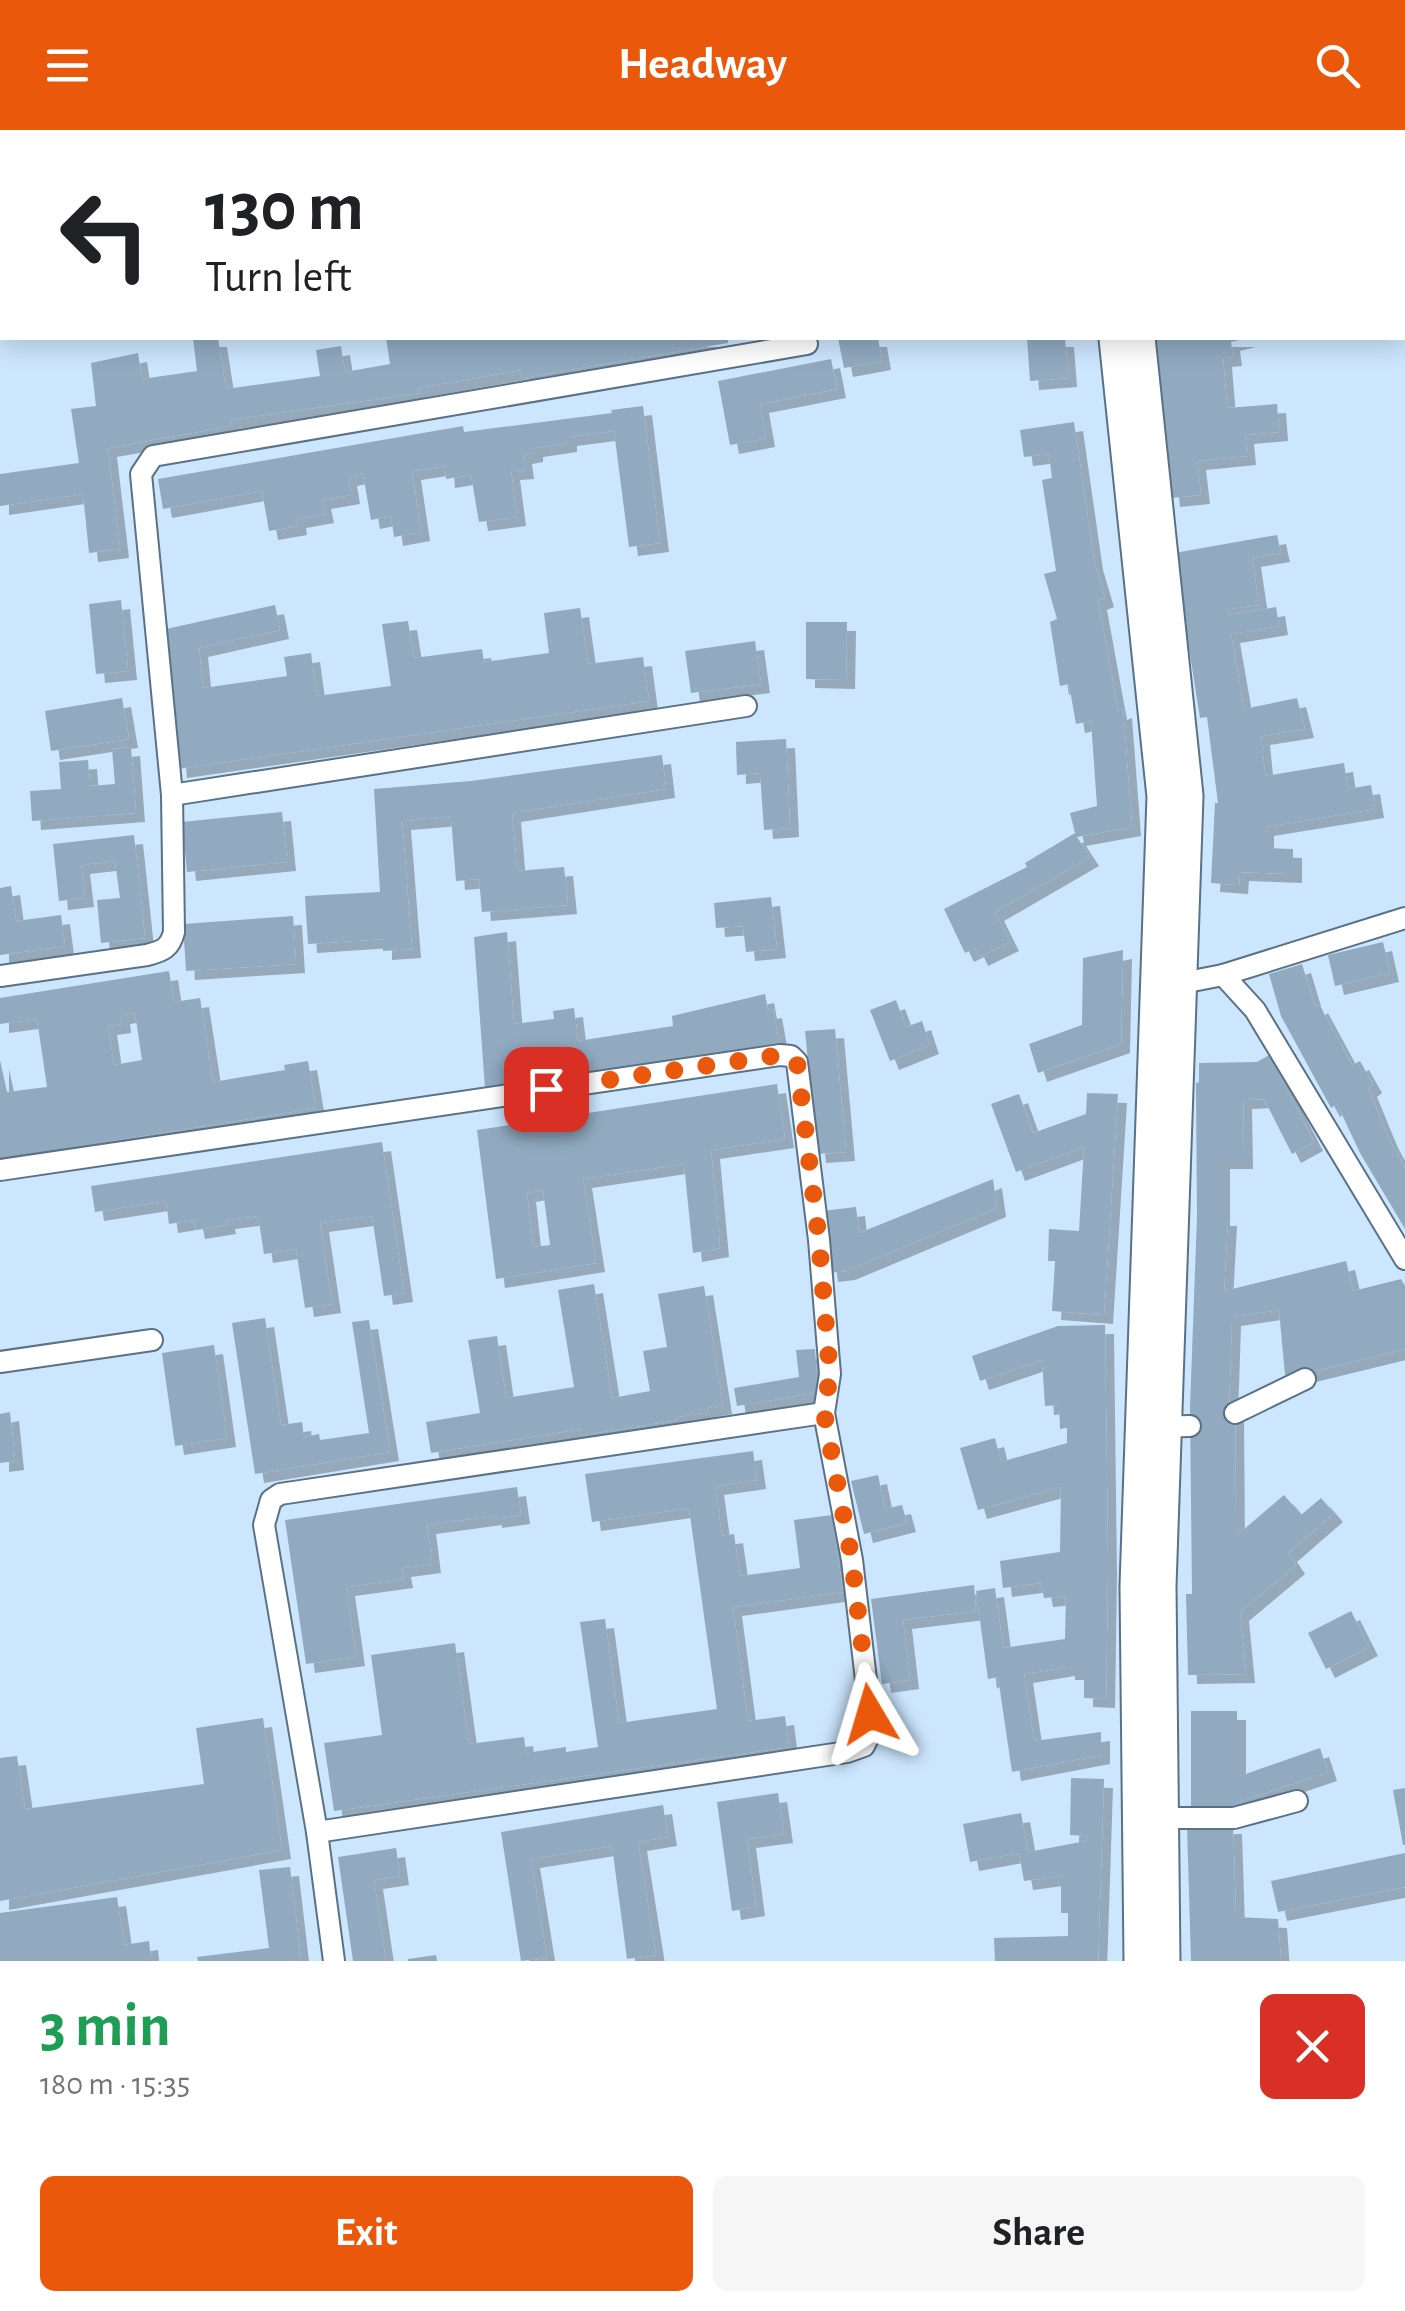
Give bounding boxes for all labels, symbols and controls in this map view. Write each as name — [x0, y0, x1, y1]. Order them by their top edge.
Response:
icon: menu — [40, 38, 95, 93]
icon: search — [1310, 38, 1365, 93]
text: Headway — [618, 42, 787, 87]
icon: left — [40, 170, 170, 300]
text: 130 m — [205, 173, 364, 243]
text: Turn left — [205, 255, 352, 300]
pin — [504, 1047, 589, 1132]
icon: arrive — [519, 1062, 574, 1117]
position arrow — [818, 1662, 922, 1766]
button: close — [1260, 1994, 1365, 2099]
text: 3 min — [40, 1997, 171, 2057]
text: 180 m · 15:35 — [40, 2068, 190, 2100]
button: Exit — [40, 2176, 693, 2291]
button: Share — [713, 2176, 1365, 2291]

